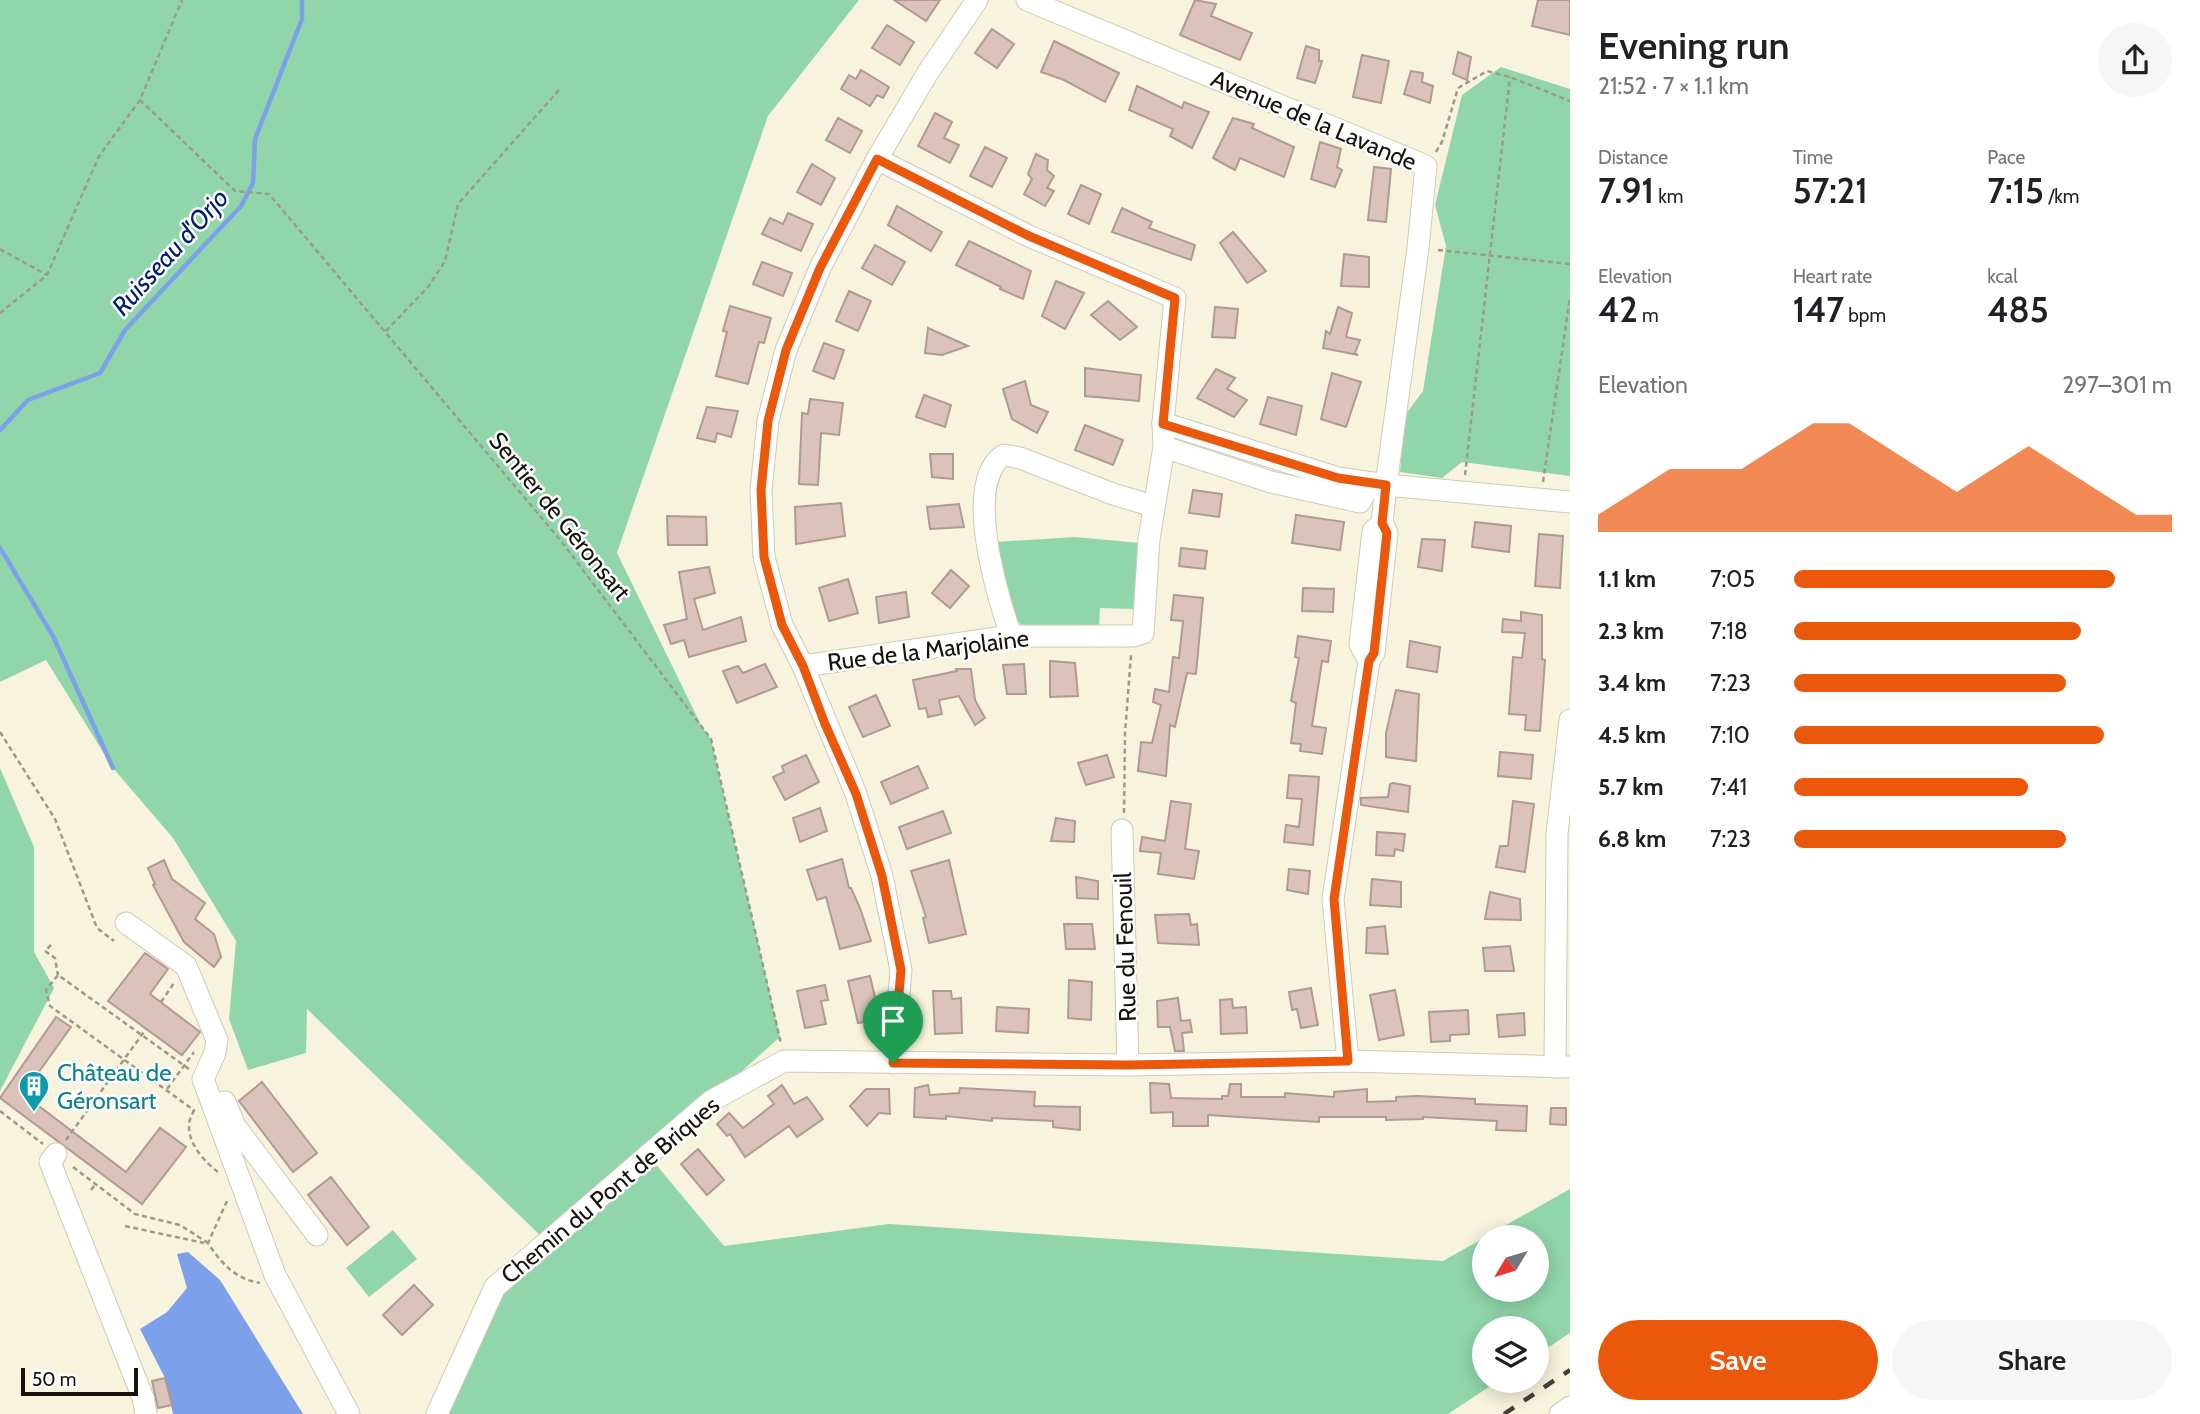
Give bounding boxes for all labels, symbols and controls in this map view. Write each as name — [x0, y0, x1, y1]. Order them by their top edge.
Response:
text: Evening run — [1598, 22, 1790, 69]
button: share — [2098, 23, 2172, 97]
street label: Avenue de la Lavande — [1207, 64, 1421, 176]
text: 21:52 · 7 × 1.1 km — [1598, 72, 1749, 100]
text: Distance — [1598, 146, 1668, 169]
text: Time — [1793, 146, 1833, 169]
text: Pace — [1987, 146, 2025, 169]
text: 7.91 — [1598, 169, 1654, 212]
text: 57:21 — [1793, 169, 1868, 212]
text: 7:15 — [1987, 169, 2044, 212]
water label: Ruisseau d'Orjo — [105, 182, 235, 322]
text: km — [1654, 185, 1683, 208]
text: /km — [2044, 185, 2080, 208]
text: Elevation — [1598, 265, 1672, 288]
text: Heart rate — [1793, 265, 1872, 288]
text: kcal — [1987, 265, 2018, 288]
text: 42 — [1598, 288, 1638, 331]
text: 147 — [1793, 288, 1844, 331]
text: 485 — [1987, 288, 2049, 331]
text: m — [1638, 304, 1659, 327]
text: bpm — [1844, 304, 1886, 327]
text: Elevation — [1598, 371, 1688, 399]
text: 297–301 m — [2062, 371, 2172, 399]
street label: Sentier de Géronsart — [483, 426, 637, 606]
text: 1.1 km — [1598, 565, 1656, 593]
text: 7:05 — [1710, 565, 1755, 593]
text: 2.3 km — [1598, 617, 1664, 645]
text: 7:18 — [1710, 617, 1748, 645]
street label: Rue de la Marjolaine — [826, 623, 1030, 677]
text: 3.4 km — [1598, 669, 1666, 697]
text: 7:23 — [1710, 669, 1751, 697]
text: 4.5 km — [1598, 721, 1666, 749]
text: 7:10 — [1710, 721, 1750, 749]
text: 5.7 km — [1598, 773, 1664, 801]
text: 7:41 — [1710, 773, 1747, 801]
text: 6.8 km — [1598, 825, 1666, 853]
text: 7:23 — [1710, 825, 1751, 853]
street label: Rue du Fenouil — [1108, 871, 1142, 1022]
pin — [863, 991, 923, 1063]
icon: arrive — [874, 1002, 912, 1040]
place label: Château de Géronsart — [57, 1058, 171, 1115]
building icon: Château de Géronsart — [17, 1069, 51, 1113]
street label: Chemin du Pont de Briques — [495, 1090, 725, 1290]
north arrow — [1472, 1225, 1549, 1302]
map controls — [1472, 1225, 1549, 1393]
button: layers — [1472, 1316, 1549, 1393]
button: Save — [1598, 1320, 1878, 1400]
button: Share — [1892, 1320, 2172, 1400]
scale bar — [21, 1365, 138, 1397]
text: 50 m — [32, 1368, 76, 1391]

